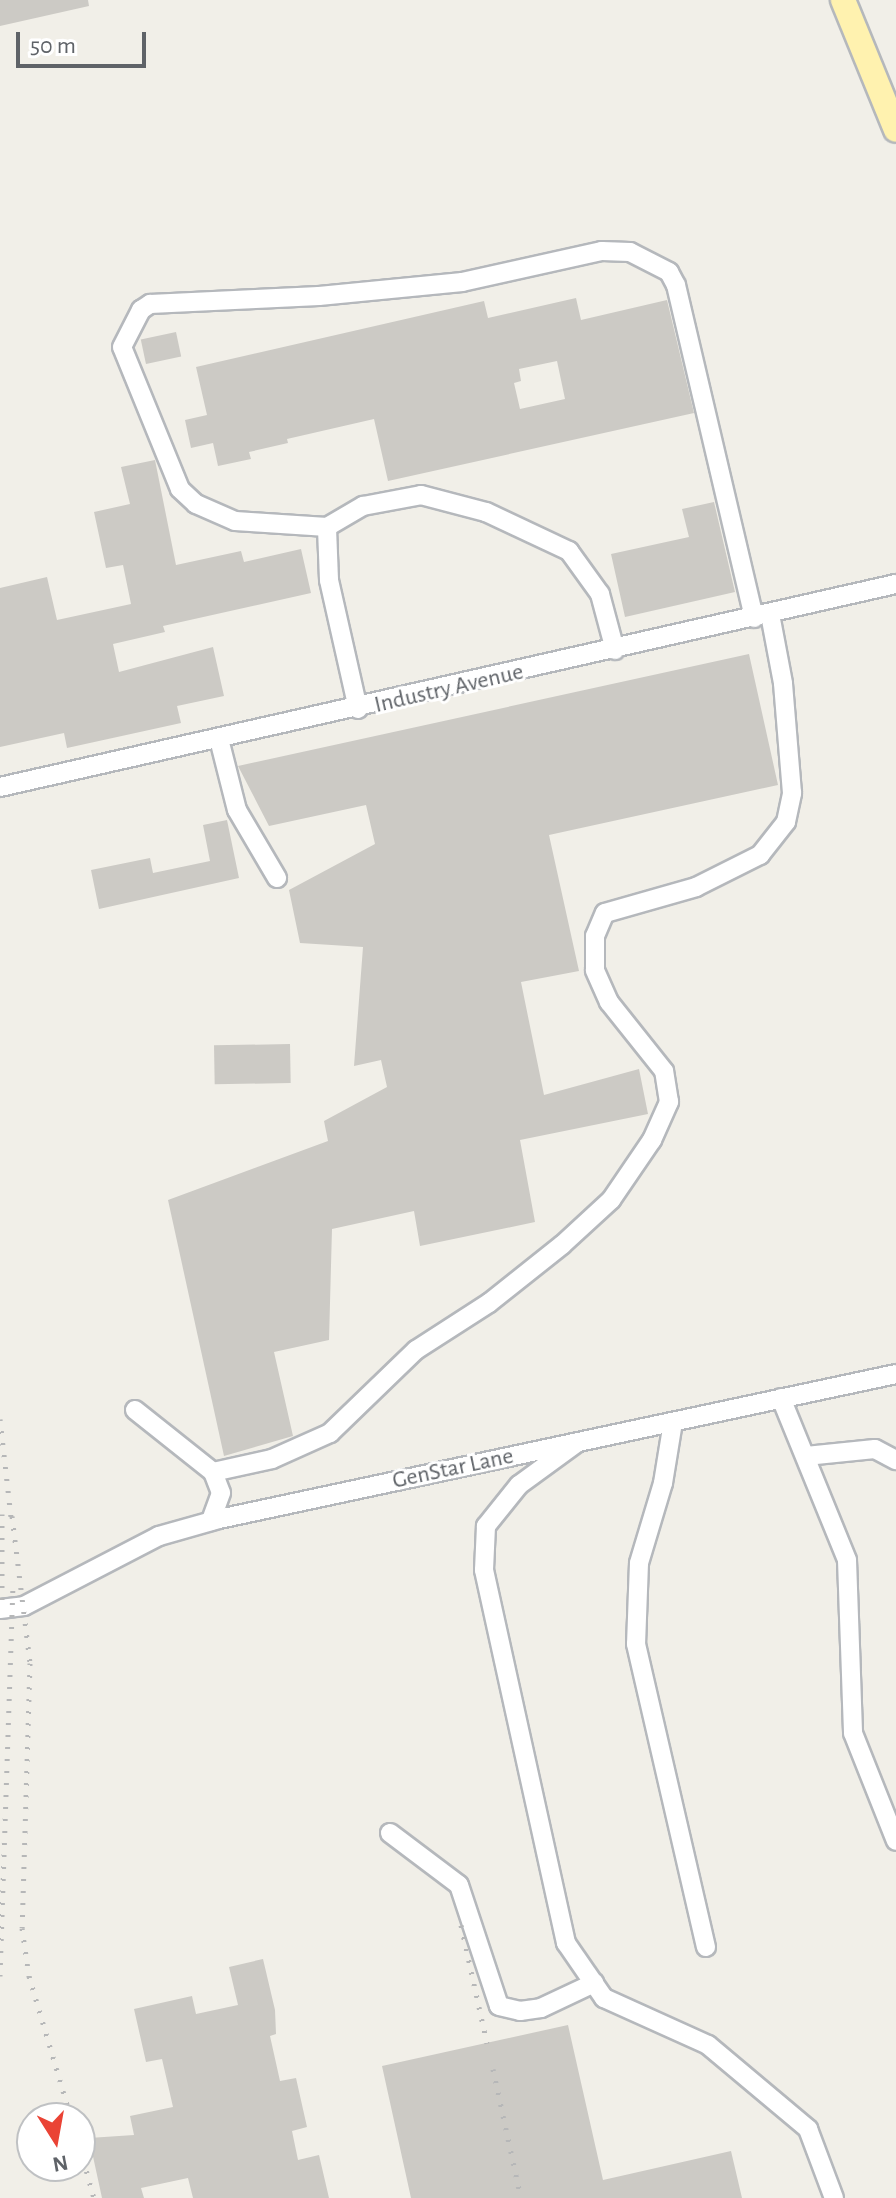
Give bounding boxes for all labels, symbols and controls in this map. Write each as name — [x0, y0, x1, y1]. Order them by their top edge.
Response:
scale bar — [20, 16, 150, 66]
text: 50 m — [30, 34, 76, 58]
street label: Industry Avenue — [372, 658, 526, 720]
street label: GenStar Lane — [390, 1442, 516, 1496]
north arrow — [16, 2102, 96, 2182]
text: N — [51, 2151, 70, 2176]

